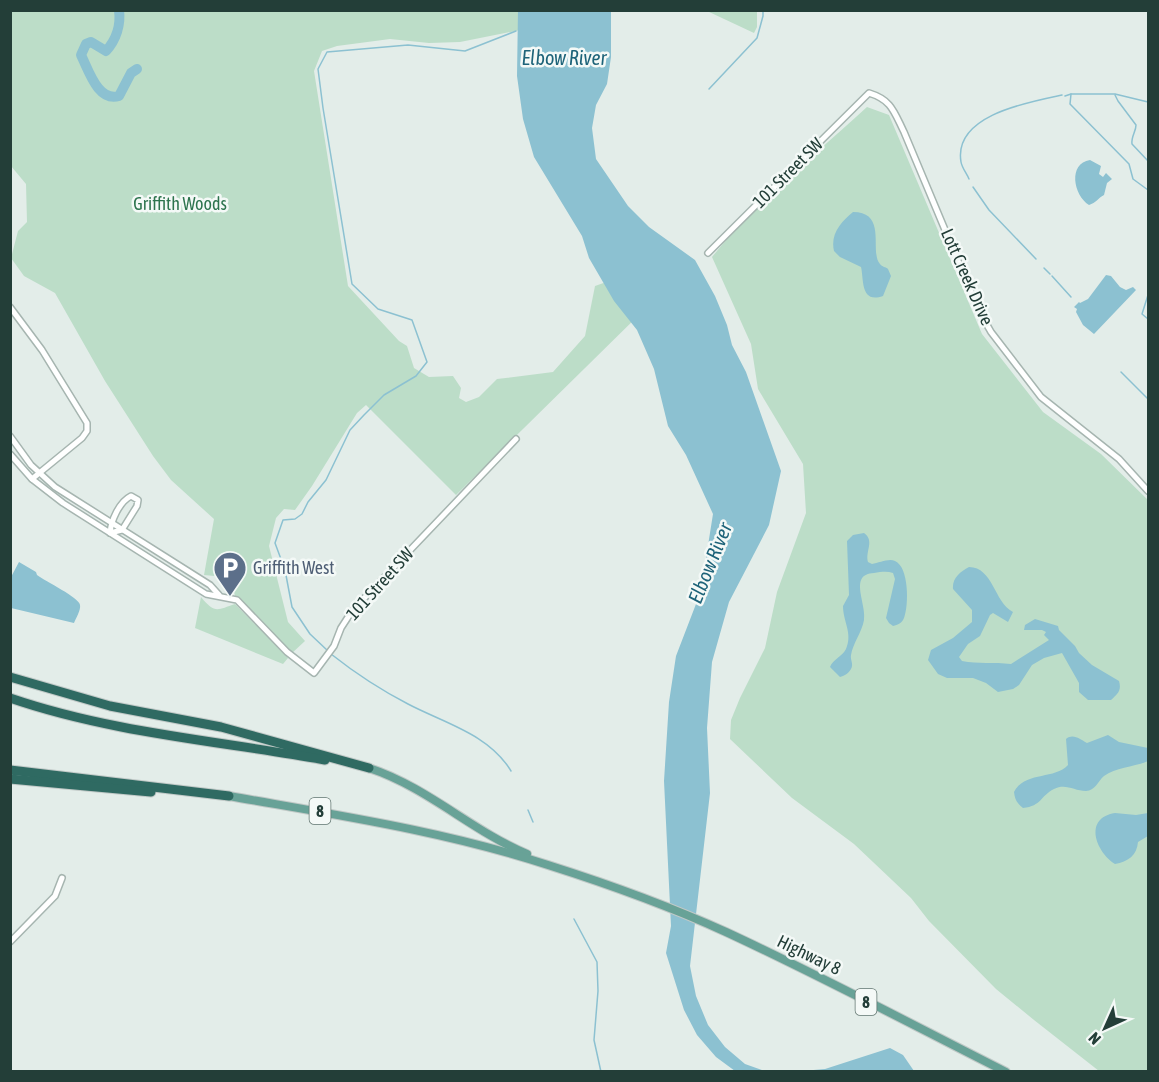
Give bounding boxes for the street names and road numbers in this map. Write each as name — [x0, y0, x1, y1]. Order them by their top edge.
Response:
street label: 101 Street SW — [748, 133, 827, 212]
street label: Lott Creek Drive — [937, 225, 998, 328]
street label: 101 Street SW — [342, 543, 418, 624]
road number: 8 — [310, 798, 330, 824]
street label: Highway 8 — [774, 930, 845, 979]
road number: 8 — [856, 989, 876, 1015]

